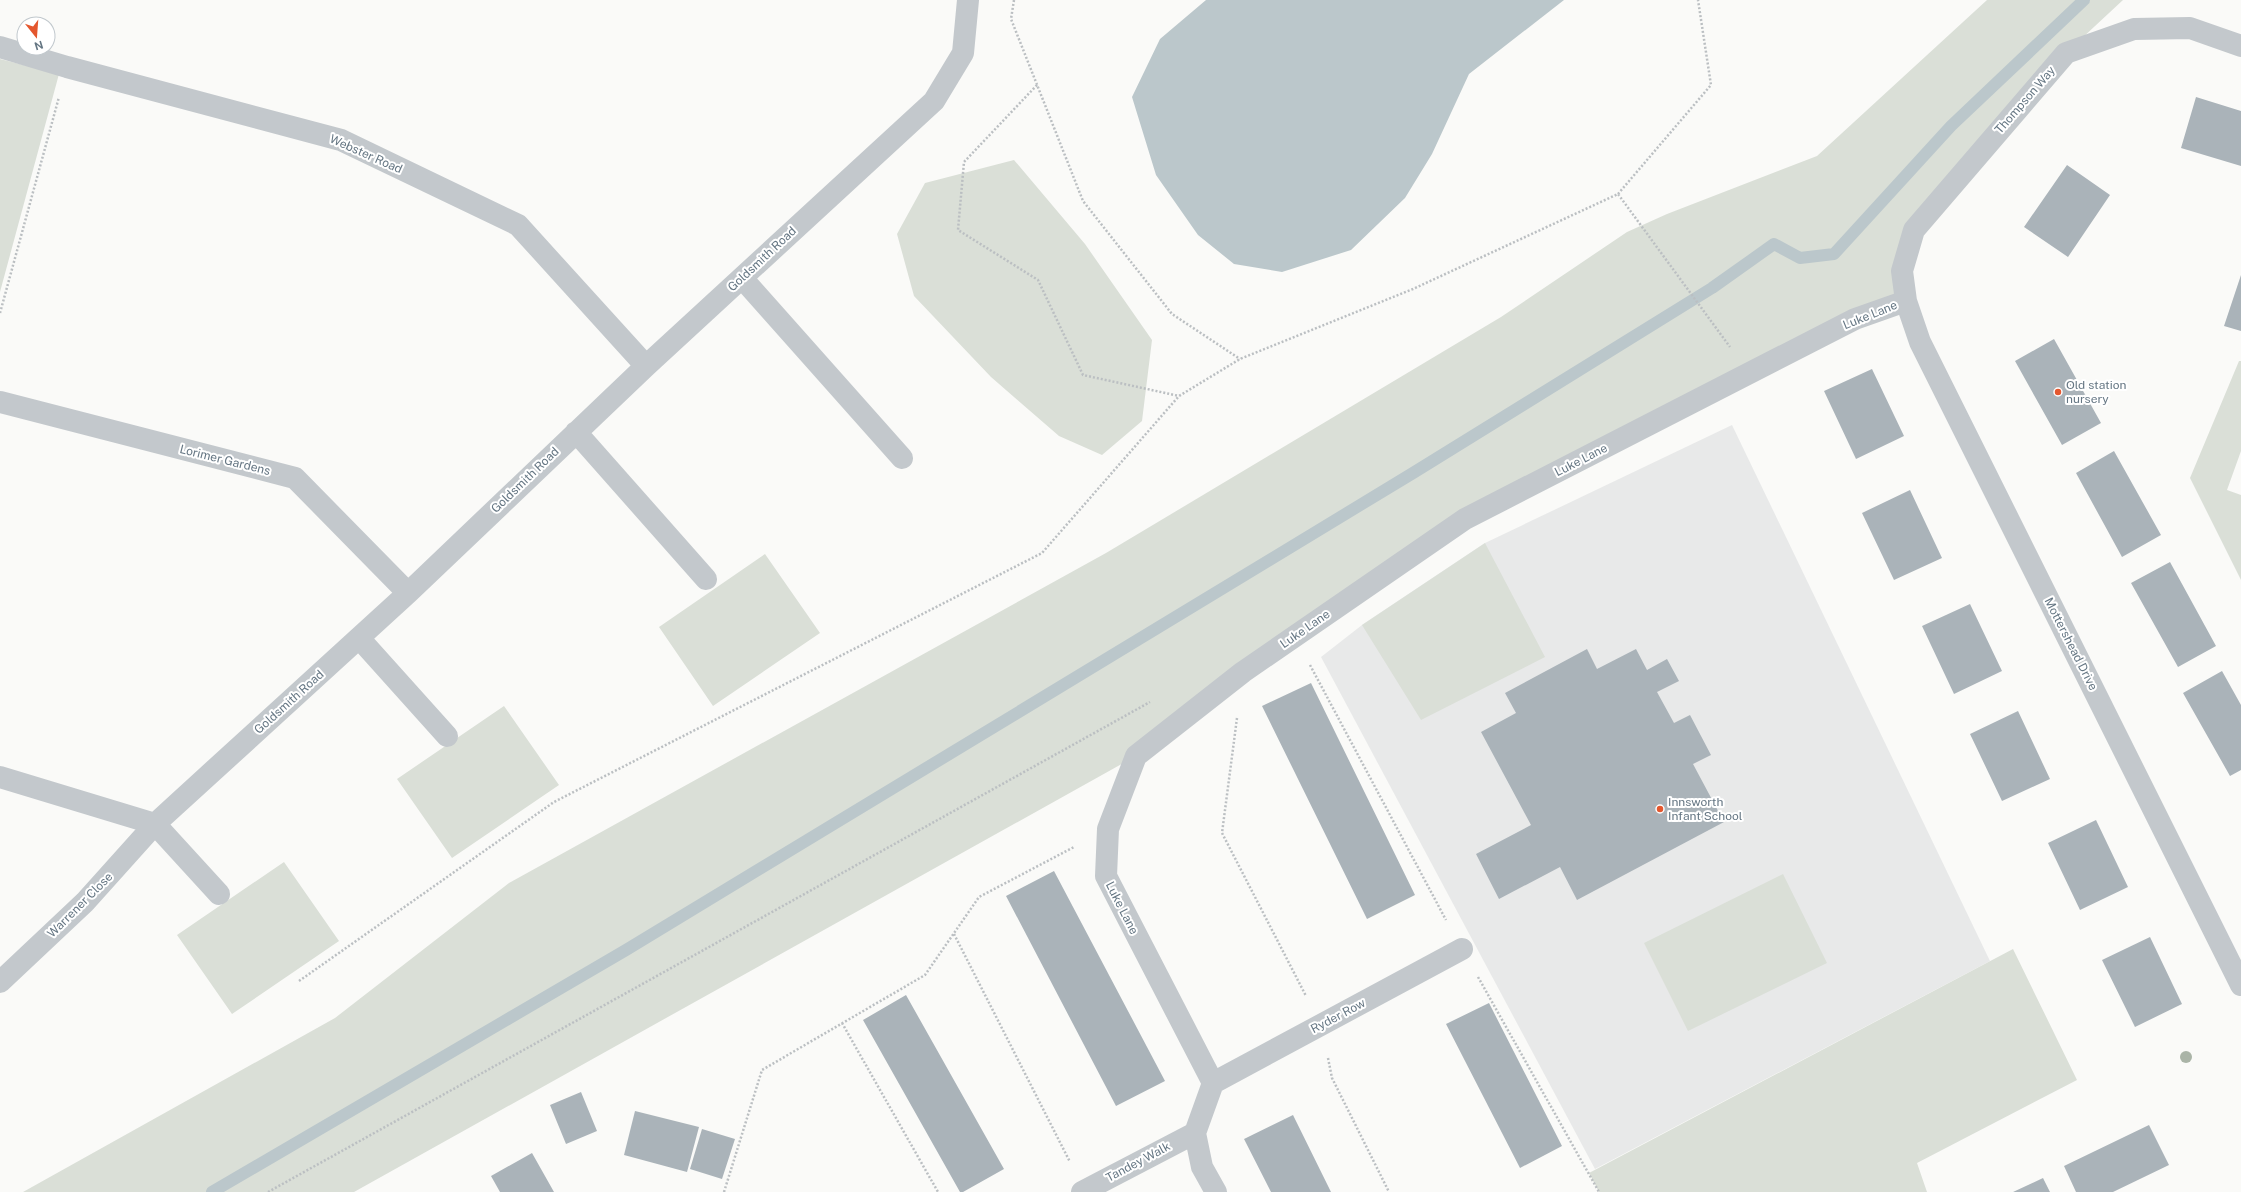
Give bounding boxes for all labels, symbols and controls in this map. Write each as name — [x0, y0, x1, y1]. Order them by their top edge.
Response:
north arrow — [16, 16, 56, 56]
text: N — [33, 39, 45, 53]
street label: Thompson Way — [1992, 63, 2058, 136]
street label: Webster Road — [327, 132, 405, 176]
street label: Goldsmith Road — [725, 224, 799, 294]
street label: Luke Lane — [1841, 298, 1899, 332]
place label: Old station nursery — [2066, 378, 2126, 406]
marker: Old station nursery — [2053, 387, 2063, 397]
street label: Luke Lane — [1552, 441, 1610, 479]
street label: Lorimer Gardens — [178, 442, 272, 478]
street label: Goldsmith Road — [488, 444, 562, 516]
street label: Mottershead Drive — [2042, 595, 2101, 693]
street label: Luke Lane — [1278, 607, 1333, 651]
street label: Goldsmith Road — [251, 667, 327, 737]
place label: Innsworth Infant School — [1668, 795, 1743, 823]
marker: Innsworth Infant School — [1655, 804, 1665, 814]
street label: Warrener Close — [45, 869, 116, 940]
street label: Luke Lane — [1103, 879, 1141, 937]
street label: Ryder Row — [1308, 995, 1368, 1036]
street label: Tandey Walk — [1103, 1139, 1173, 1185]

